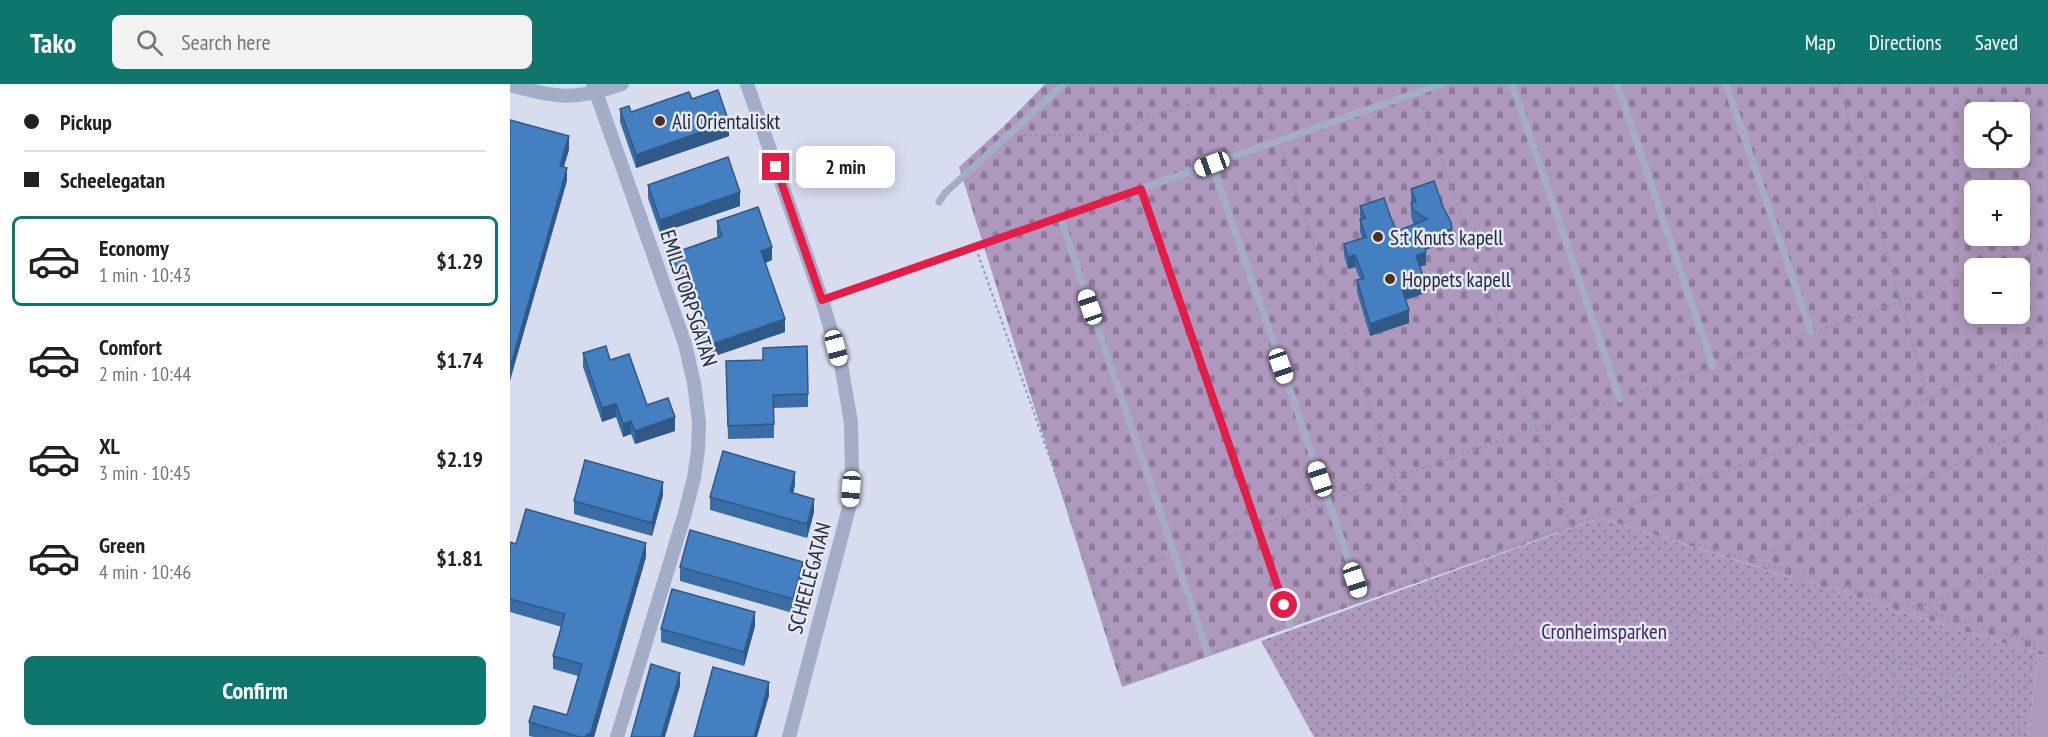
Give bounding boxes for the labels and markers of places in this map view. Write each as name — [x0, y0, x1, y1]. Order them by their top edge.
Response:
place label: Ali Orientaliskt — [672, 108, 780, 135]
marker: Ali Orientaliskt — [653, 114, 667, 128]
place label: S:t Knuts kapell — [1390, 224, 1503, 251]
marker: S:t Knuts kapell — [1371, 230, 1385, 244]
place label: Hoppets kapell — [1402, 266, 1511, 293]
marker: Hoppets kapell — [1383, 272, 1397, 286]

